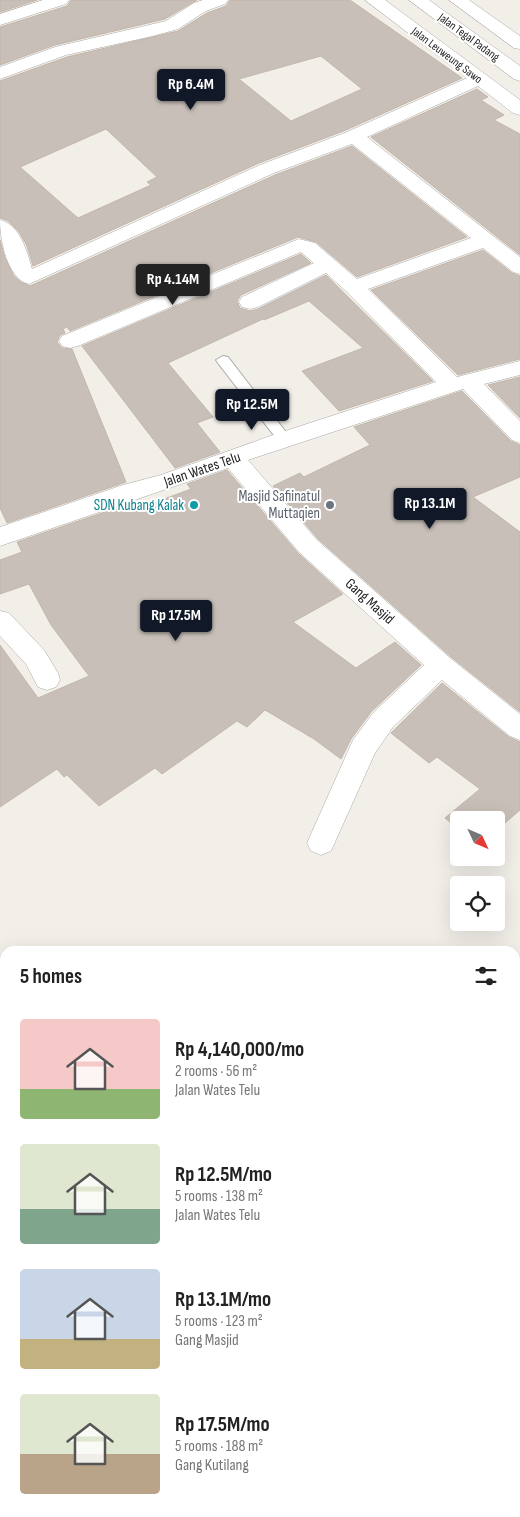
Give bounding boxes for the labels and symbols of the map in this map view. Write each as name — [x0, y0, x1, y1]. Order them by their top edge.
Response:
street label: Jalan Tegal Padang — [434, 9, 503, 65]
street label: Jalan Leuweung Sawo — [408, 23, 485, 87]
pin: Rp 6.4M — [145, 68, 237, 111]
pin: Rp 4.14M — [121, 264, 225, 306]
pin: Rp 12.5M — [200, 388, 304, 431]
street label: Jalan Wates Telu — [160, 447, 243, 492]
place label: Masjid Safiinatul Muttaqien — [238, 487, 320, 523]
pin: Rp 13.1M — [378, 488, 482, 530]
place label: SDN Kubang Kalak — [94, 496, 184, 515]
marker: SDN Kubang Kalak — [188, 499, 200, 511]
marker: Masjid Safiinatul Muttaqien — [324, 499, 336, 511]
street label: Gang Masjid — [341, 574, 398, 628]
pin: Rp 17.5M — [124, 600, 228, 642]
north arrow — [450, 811, 505, 866]

